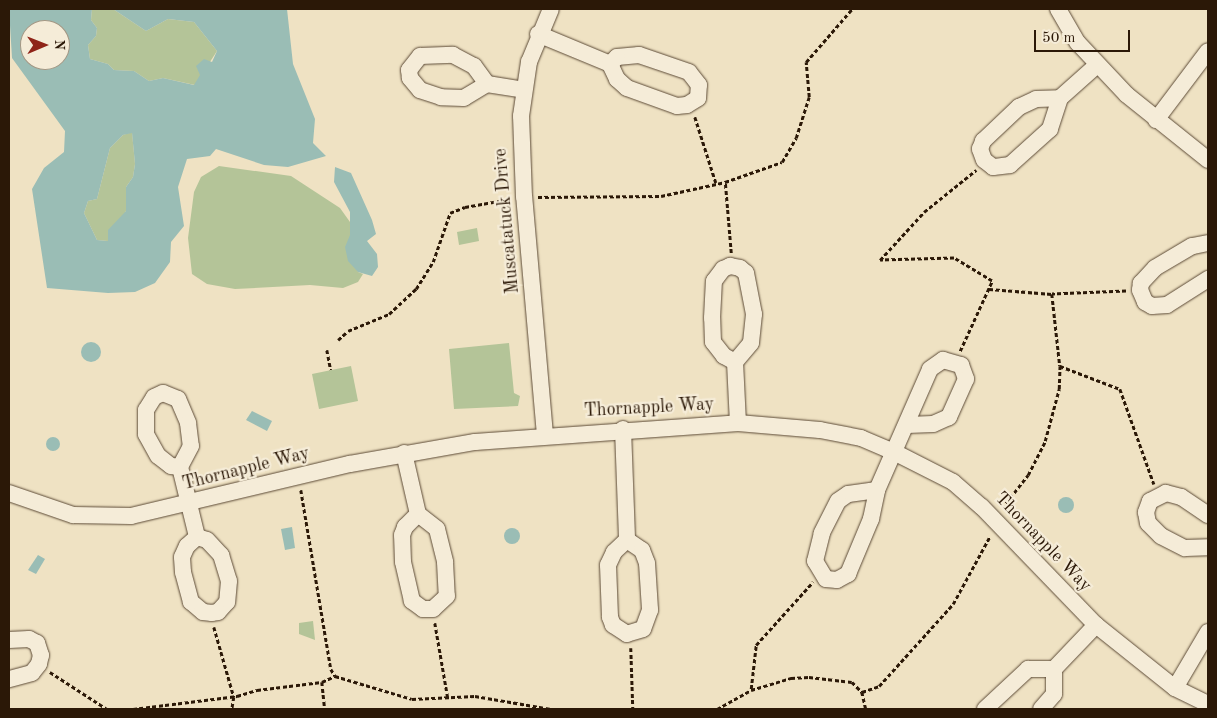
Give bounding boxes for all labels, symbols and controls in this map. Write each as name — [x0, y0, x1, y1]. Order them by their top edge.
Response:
north arrow — [20, 20, 70, 70]
scale bar — [1037, 20, 1133, 52]
text: 50 m — [1042, 31, 1076, 46]
text: N — [52, 39, 66, 50]
street label: Muscatatuck Drive — [490, 147, 524, 295]
street label: Thornapple Way — [583, 394, 715, 422]
street label: Thornapple Way — [180, 443, 312, 495]
street label: Thornapple Way — [990, 488, 1096, 596]

